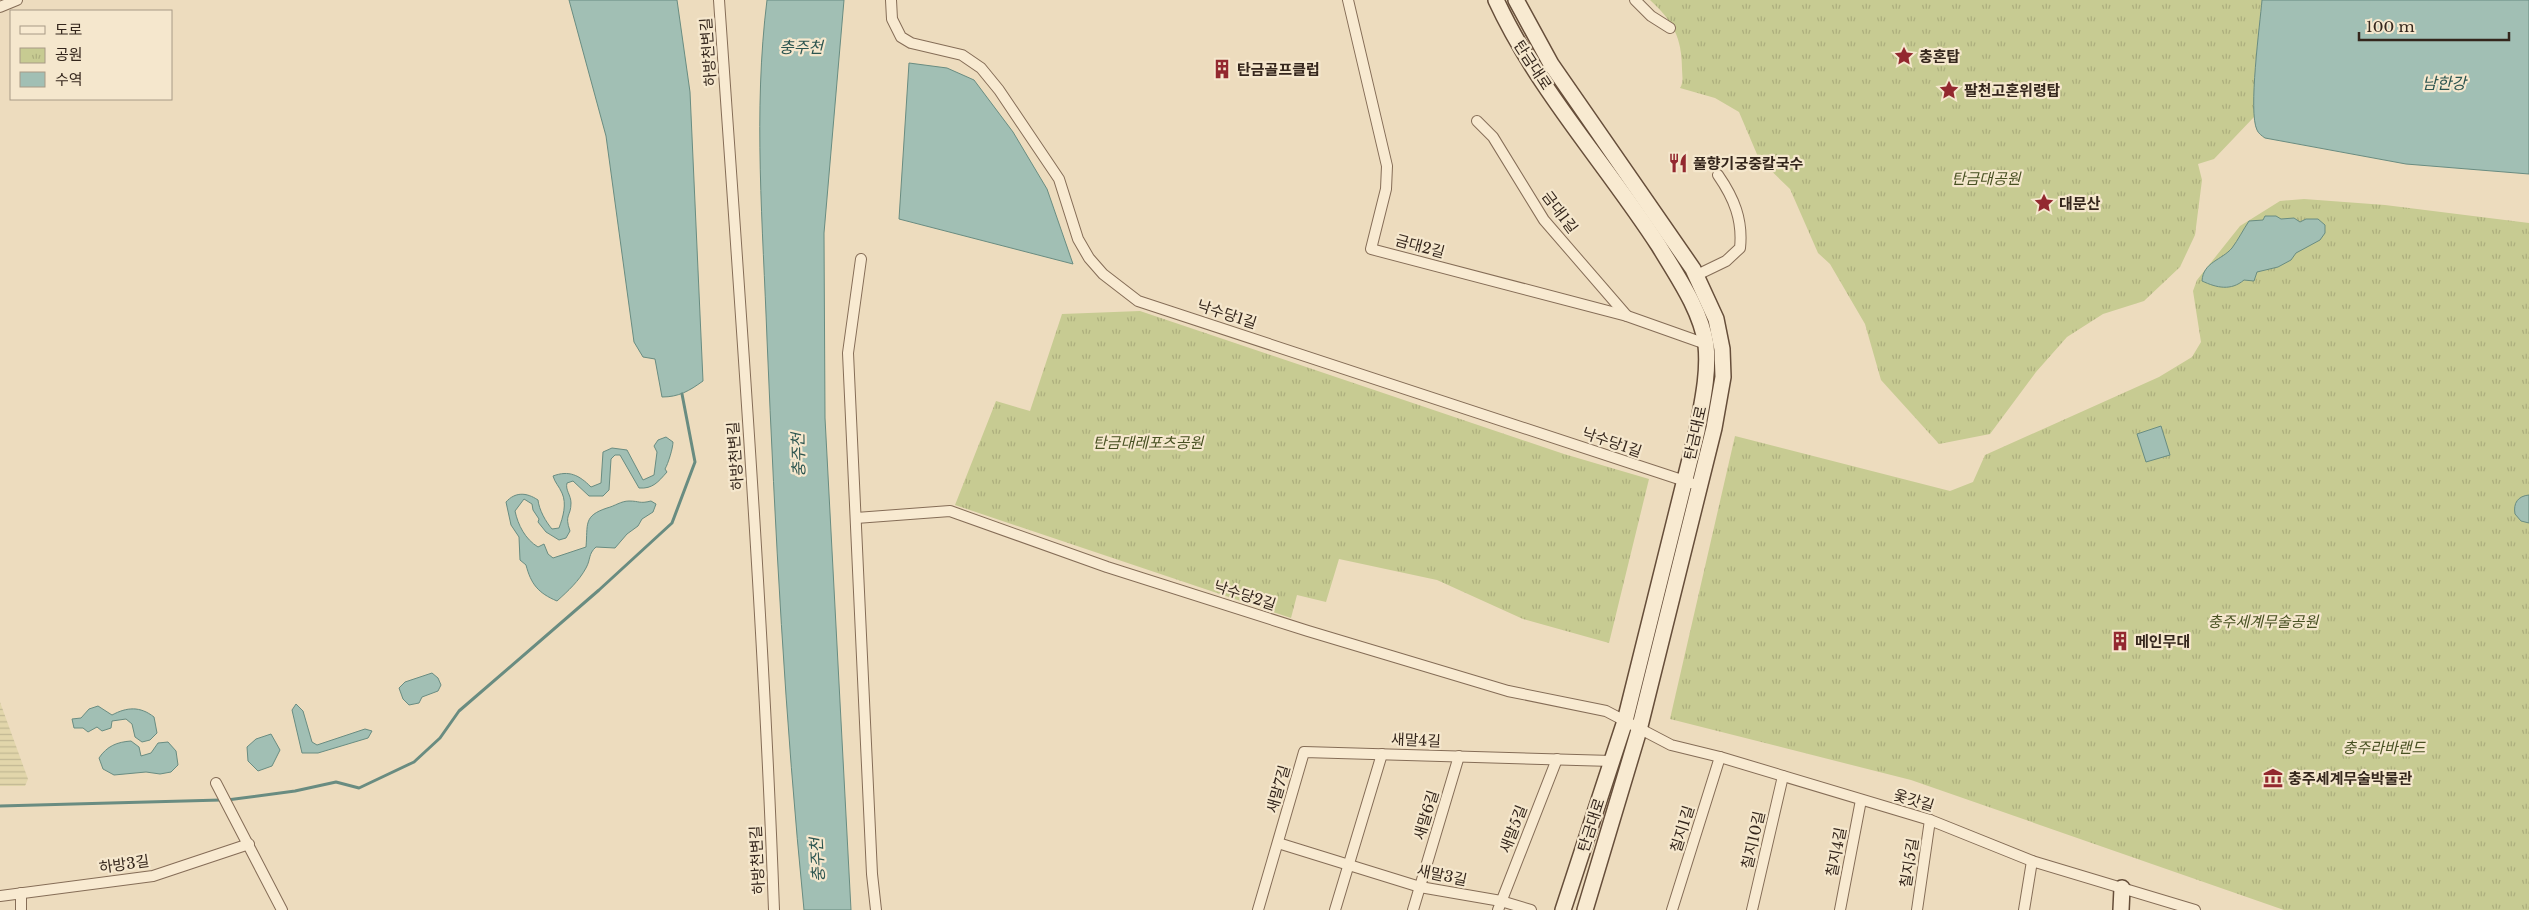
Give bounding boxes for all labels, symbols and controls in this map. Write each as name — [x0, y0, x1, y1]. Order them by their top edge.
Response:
legend — [10, 10, 172, 100]
scale bar — [2359, 10, 2509, 42]
street label: 하방천변길 — [696, 17, 720, 87]
text: 100 m — [2366, 17, 2415, 36]
text: 도로 — [55, 20, 83, 39]
water label: 충주천 — [779, 37, 825, 57]
street label: 탄금대로 — [1510, 37, 1556, 93]
text: 공원 — [55, 45, 83, 64]
place icon: 충혼탑 — [1893, 45, 1915, 67]
place label: 충혼탑 — [1919, 47, 1960, 66]
building icon: 탄금골프클럽 — [1211, 58, 1233, 80]
place label: 탄금골프클럽 — [1237, 60, 1320, 79]
text: 수역 — [55, 70, 83, 89]
water label: 남한강 — [2422, 73, 2468, 93]
place icon: 팔천고혼위령탑 — [1938, 79, 1960, 101]
place label: 팔천고혼위령탑 — [1964, 81, 2061, 100]
restaurant icon: 풀향기궁중칼국수 — [1667, 152, 1689, 174]
place label: 풀향기궁중칼국수 — [1693, 154, 1804, 173]
park label: 탄금대공원 — [1951, 169, 2022, 188]
street label: 금대1길 — [1538, 187, 1582, 237]
place icon: 대문산 — [2033, 192, 2055, 214]
place label: 대문산 — [2059, 194, 2101, 213]
street label: 금대2길 — [1393, 230, 1447, 262]
street label: 낙수당1길 — [1195, 295, 1259, 333]
street label: 탄금대로 — [1680, 404, 1710, 462]
street label: 하방천변길 — [723, 421, 747, 491]
street label: 낙수당1길 — [1580, 423, 1644, 461]
water label: 충주천 — [788, 430, 808, 477]
park label: 탄금대레포츠공원 — [1093, 433, 1204, 452]
street label: 낙수당2길 — [1211, 576, 1279, 614]
park label: 충주세계무술공원 — [2208, 612, 2319, 631]
building icon: 메인무대 — [2109, 630, 2131, 652]
place label: 메인무대 — [2135, 632, 2190, 651]
street label: 새말4길 — [1391, 730, 1441, 750]
park label: 충주라바랜드 — [2343, 738, 2427, 757]
street label: 새말7길 — [1262, 763, 1294, 815]
museum icon: 충주세계무술박물관 — [2262, 767, 2284, 789]
place label: 충주세계무술박물관 — [2288, 769, 2412, 788]
street label: 옻갓길 — [1891, 785, 1937, 815]
street label: 새말6길 — [1409, 788, 1443, 842]
street label: 탄금대로 — [1573, 796, 1609, 854]
street label: 새말5길 — [1495, 802, 1531, 856]
street label: 칠지1길 — [1666, 803, 1698, 855]
street label: 칠지10길 — [1737, 809, 1769, 871]
street label: 하방천변길 — [746, 825, 768, 895]
street label: 칠지4길 — [1822, 826, 1850, 878]
water label: 충주천 — [806, 835, 828, 883]
street label: 칠지5길 — [1896, 837, 1922, 889]
street label: 하방3길 — [98, 851, 150, 877]
street label: 새말3길 — [1415, 860, 1469, 890]

